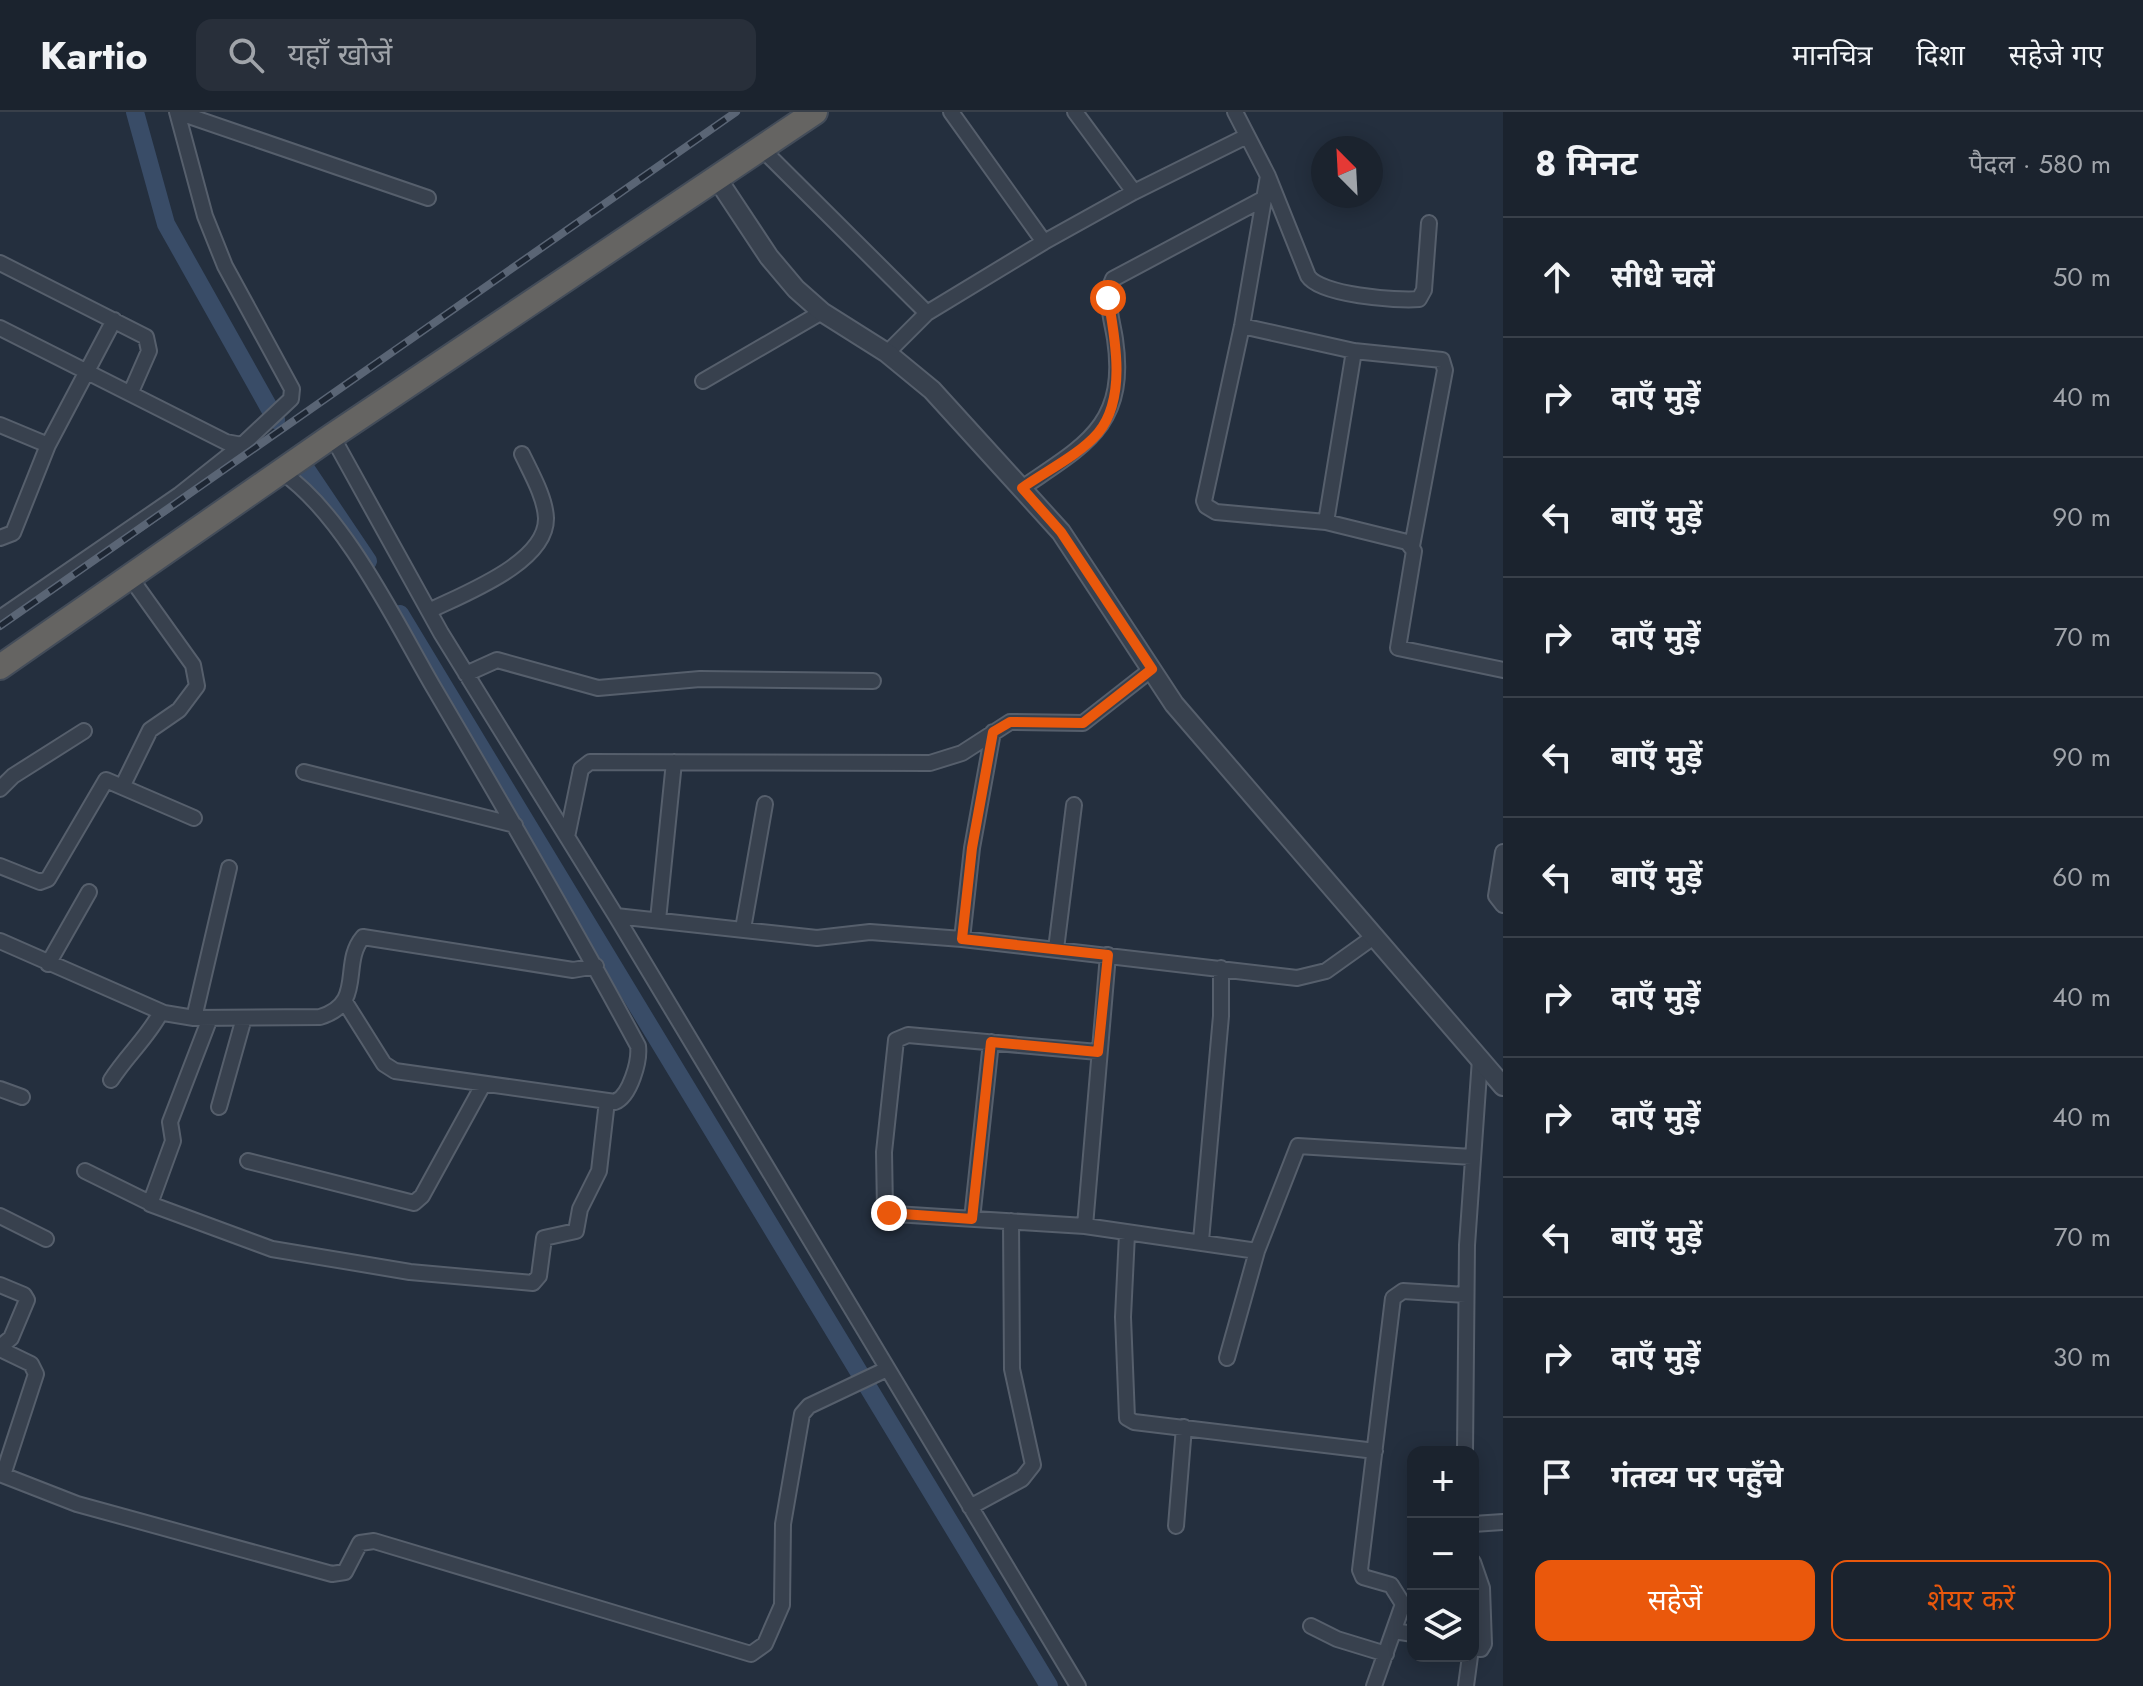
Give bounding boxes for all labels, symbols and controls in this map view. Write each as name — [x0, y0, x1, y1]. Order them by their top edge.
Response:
search box — [196, 19, 756, 91]
text: Kartio — [40, 28, 148, 83]
icon: search — [224, 33, 268, 77]
text: यहाँ खोजें — [288, 33, 392, 76]
text: मानचित्र — [1792, 35, 1872, 76]
text: दिशा — [1916, 35, 1965, 76]
text: सहेजे गए — [2009, 35, 2103, 76]
north arrow — [1311, 136, 1383, 208]
text: 8 मिनट — [1535, 139, 1638, 188]
text: पैदल · 580 m — [1969, 145, 2111, 183]
icon: ahead — [1535, 255, 1579, 299]
text: सीधे चलें — [1611, 255, 1715, 298]
text: 50 m — [2053, 258, 2111, 296]
route start — [1090, 280, 1126, 316]
icon: right — [1535, 375, 1579, 419]
text: दाएँ मुड़ें — [1611, 375, 1701, 418]
text: 40 m — [2052, 378, 2111, 416]
icon: left — [1535, 495, 1579, 539]
text: बाएँ मुड़ें — [1611, 495, 1702, 538]
text: 90 m — [2052, 498, 2111, 536]
icon: right — [1535, 615, 1579, 659]
text: दाएँ मुड़ें — [1611, 615, 1701, 658]
text: 70 m — [2054, 618, 2111, 656]
icon: left — [1535, 735, 1579, 779]
text: बाएँ मुड़ें — [1611, 735, 1702, 778]
text: 90 m — [2052, 738, 2111, 776]
icon: left — [1535, 855, 1579, 899]
text: बाएँ मुड़ें — [1611, 855, 1702, 898]
text: 60 m — [2052, 858, 2111, 896]
icon: right — [1535, 975, 1579, 1019]
text: दाएँ मुड़ें — [1611, 975, 1701, 1018]
text: 40 m — [2052, 978, 2111, 1016]
icon: right — [1535, 1095, 1579, 1139]
text: दाएँ मुड़ें — [1611, 1095, 1701, 1138]
text: 40 m — [2052, 1098, 2111, 1136]
route end — [871, 1195, 907, 1231]
icon: left — [1535, 1215, 1579, 1259]
text: बाएँ मुड़ें — [1611, 1215, 1702, 1258]
text: 70 m — [2054, 1218, 2111, 1256]
icon: right — [1535, 1335, 1579, 1379]
text: दाएँ मुड़ें — [1611, 1335, 1701, 1378]
text: 30 m — [2053, 1338, 2111, 1376]
map controls — [1407, 1446, 1479, 1662]
button: + — [1407, 1446, 1479, 1518]
icon: arrive — [1535, 1455, 1579, 1499]
text: गंतव्य पर पहुँचे — [1611, 1455, 1783, 1498]
button: − — [1407, 1518, 1479, 1590]
button: सहेजें — [1535, 1560, 1815, 1641]
button: शेयर करें — [1831, 1560, 2111, 1641]
button: layers — [1407, 1590, 1479, 1662]

